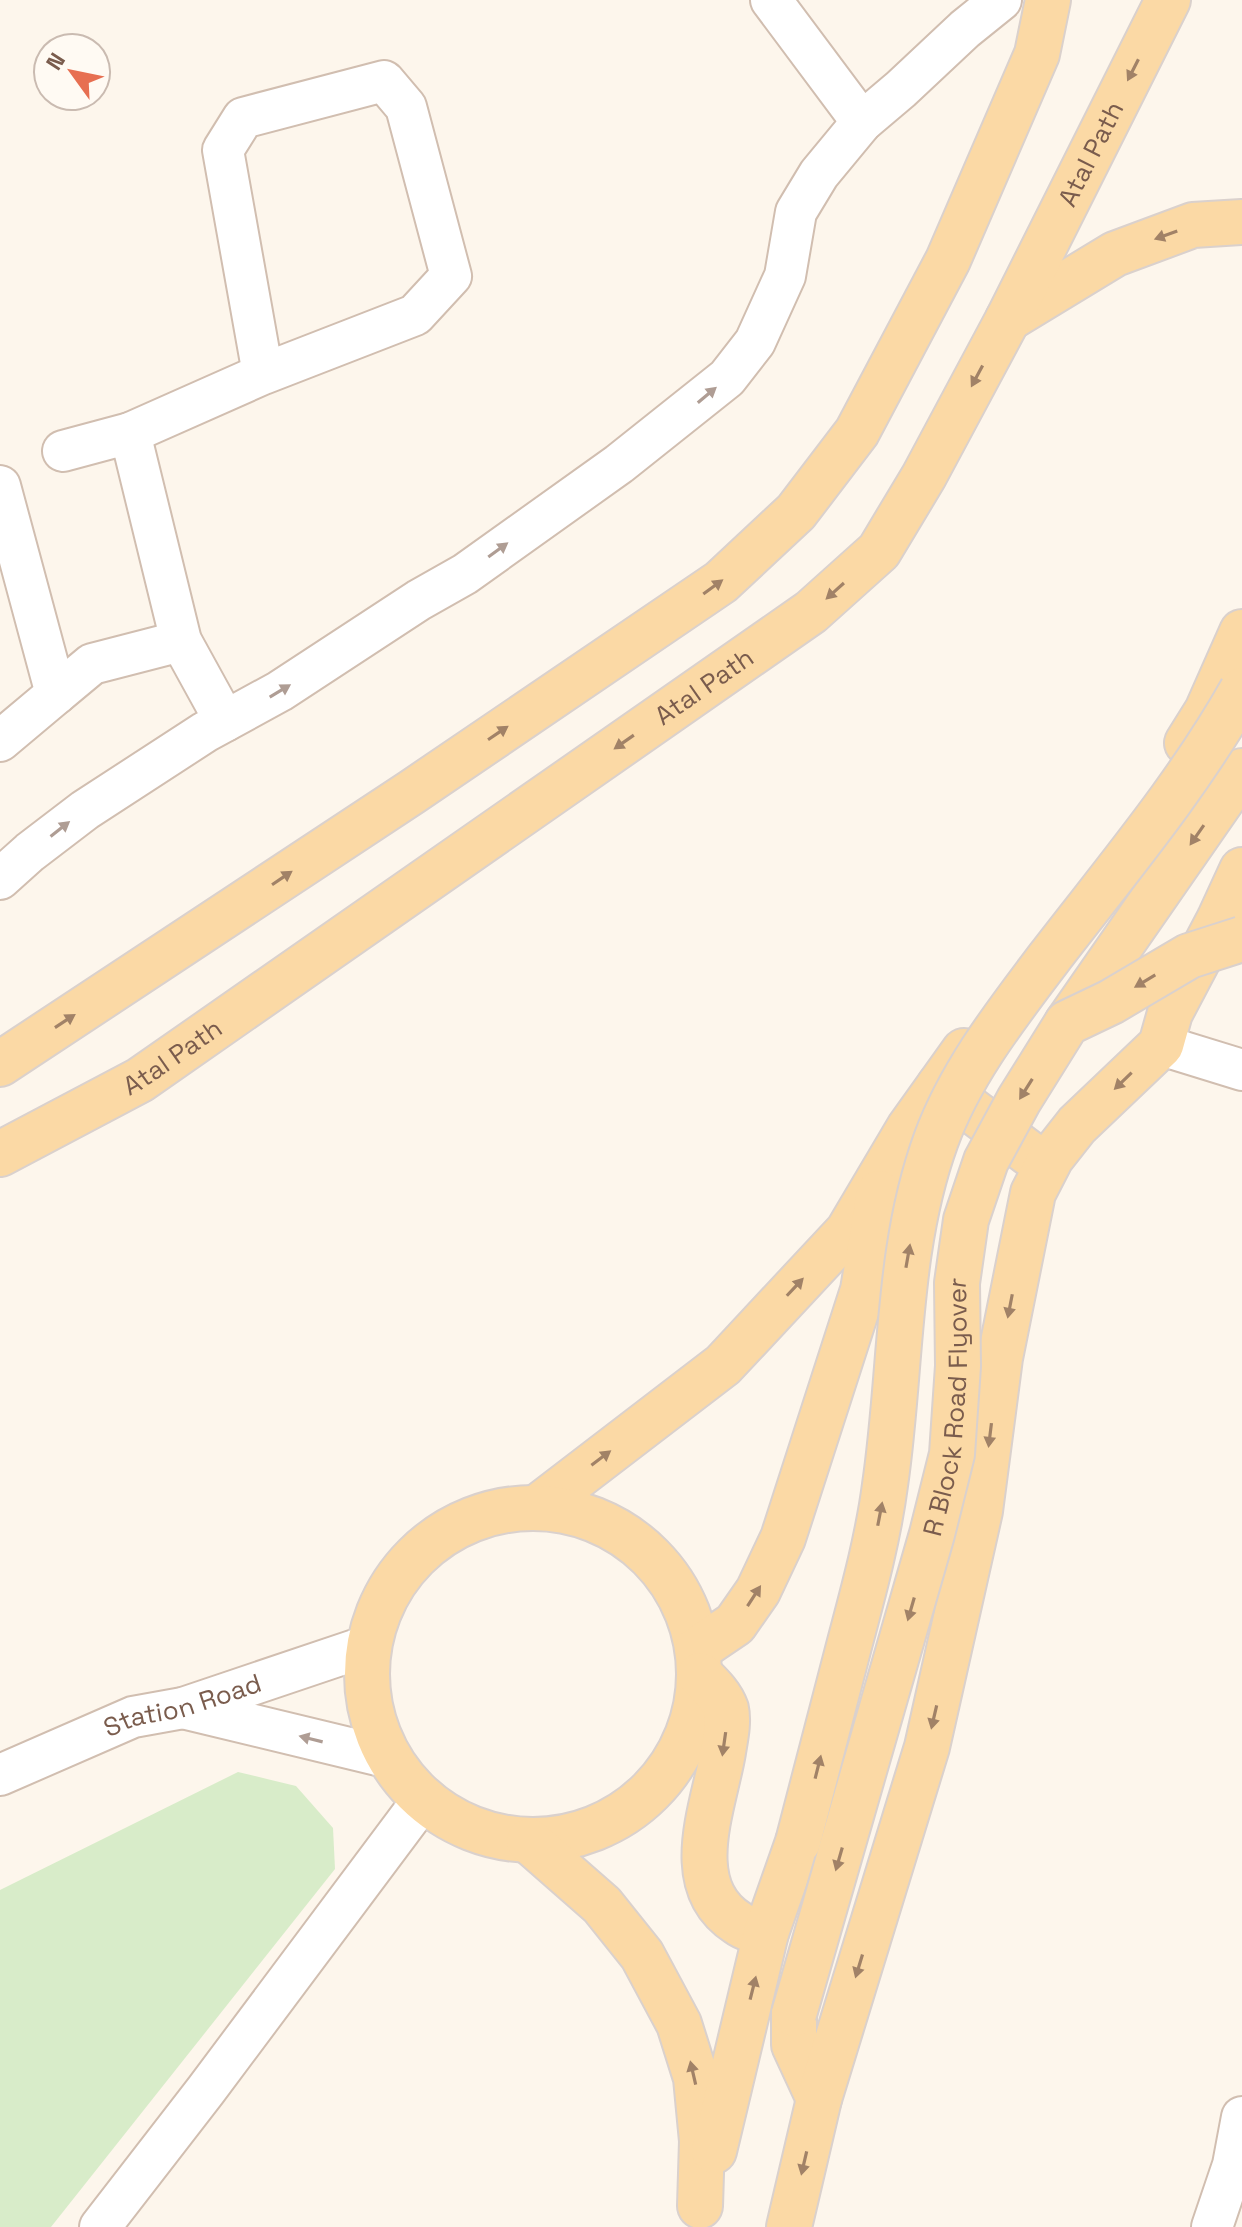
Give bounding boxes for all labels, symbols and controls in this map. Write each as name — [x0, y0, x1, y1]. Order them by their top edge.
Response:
north arrow — [32, 32, 112, 112]
text: N — [39, 47, 71, 75]
one-way arrow — [1126, 58, 1139, 81]
street label: Atal Path — [1050, 96, 1131, 212]
one-way arrow — [1154, 229, 1178, 242]
one-way arrow — [970, 365, 984, 388]
one-way arrow — [696, 387, 716, 404]
one-way arrow — [488, 543, 509, 558]
one-way arrow — [702, 579, 724, 595]
one-way arrow — [825, 582, 845, 599]
street label: Atal Path — [648, 640, 760, 733]
one-way arrow — [269, 684, 291, 698]
one-way arrow — [488, 726, 509, 741]
one-way arrow — [613, 734, 634, 749]
one-way arrow — [50, 822, 70, 838]
one-way arrow — [1190, 824, 1205, 845]
one-way arrow — [272, 871, 293, 886]
one-way arrow — [1134, 974, 1156, 988]
street label: Atal Path — [117, 1011, 229, 1103]
one-way arrow — [55, 1014, 76, 1029]
one-way arrow — [1114, 1071, 1133, 1090]
one-way arrow — [1019, 1078, 1033, 1100]
one-way arrow — [903, 1243, 915, 1268]
street label: R Block Road Flyover — [915, 1276, 975, 1540]
one-way arrow — [786, 1278, 804, 1297]
one-way arrow — [1003, 1293, 1015, 1318]
one-way arrow — [983, 1423, 996, 1448]
one-way arrow — [590, 1451, 611, 1467]
one-way arrow — [874, 1502, 887, 1527]
one-way arrow — [746, 1585, 760, 1607]
one-way arrow — [904, 1598, 917, 1622]
street label: Station Road — [98, 1666, 266, 1745]
one-way arrow — [927, 1705, 939, 1730]
one-way arrow — [298, 1732, 323, 1745]
one-way arrow — [717, 1732, 730, 1757]
one-way arrow — [812, 1754, 824, 1779]
one-way arrow — [832, 1847, 845, 1871]
one-way arrow — [853, 1955, 865, 1979]
one-way arrow — [747, 1975, 760, 2000]
one-way arrow — [686, 2061, 699, 2086]
one-way arrow — [797, 2151, 810, 2176]

